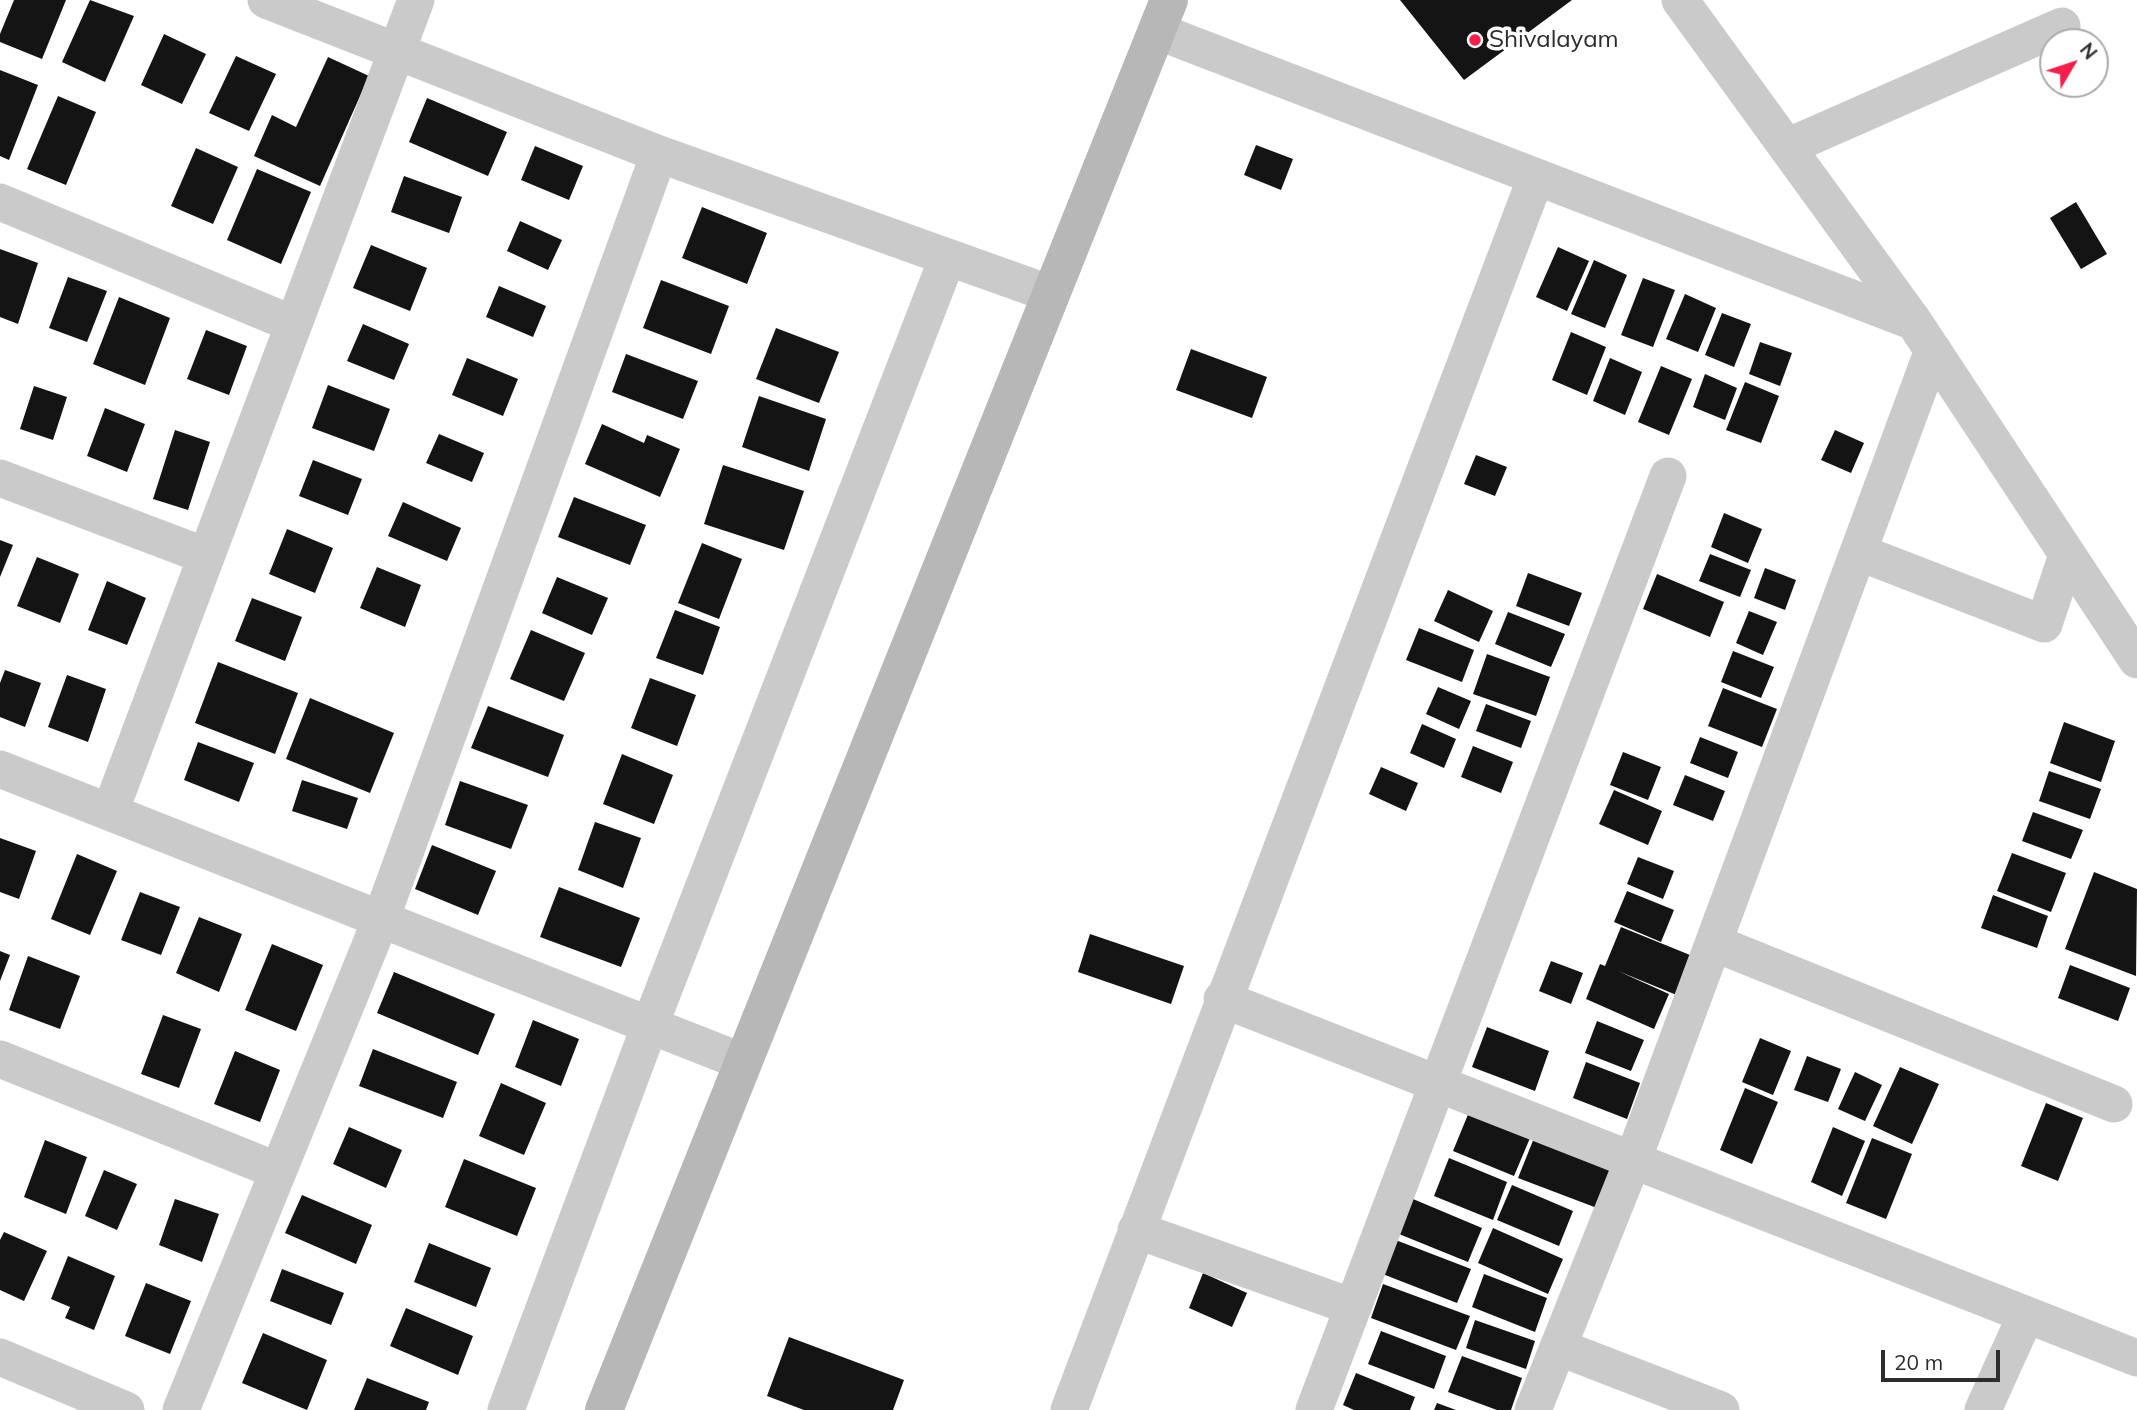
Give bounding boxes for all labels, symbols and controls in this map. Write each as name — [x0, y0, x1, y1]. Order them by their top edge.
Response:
place label: Shivalayam — [1489, 26, 1619, 54]
north arrow — [2039, 28, 2109, 98]
marker: Shivalayam — [1467, 32, 1483, 48]
text: N — [2075, 38, 2103, 64]
scale bar — [1885, 1336, 2004, 1380]
text: 20 m — [1894, 1349, 1943, 1375]

